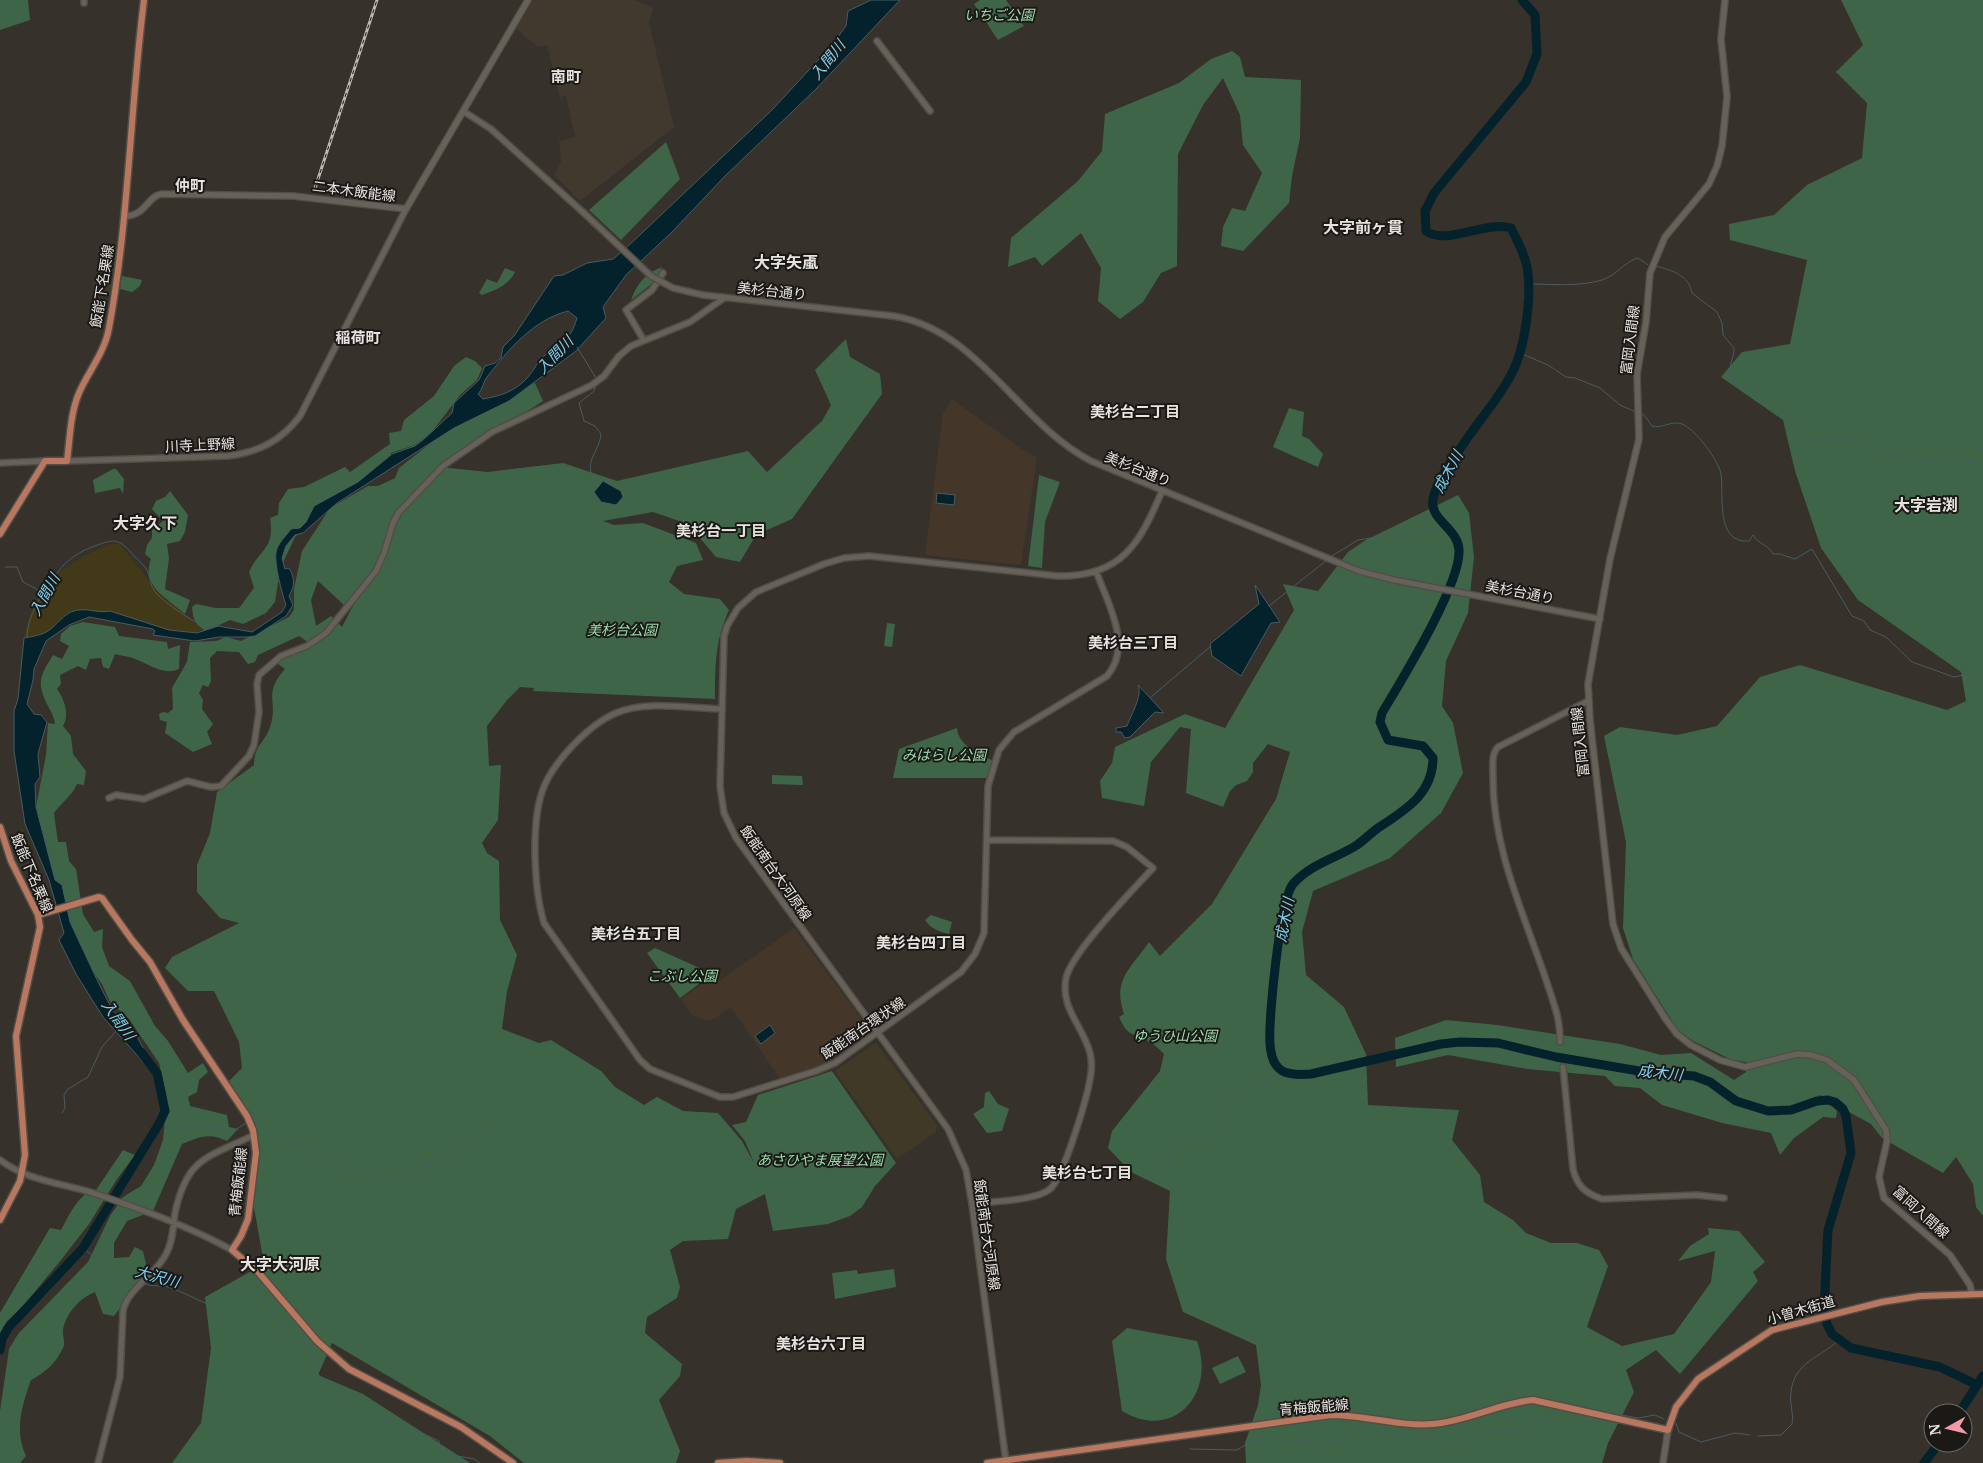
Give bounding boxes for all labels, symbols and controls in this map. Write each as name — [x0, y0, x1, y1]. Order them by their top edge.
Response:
park label: いちご公園 — [964, 6, 1036, 24]
water label: 入間川 — [806, 35, 850, 83]
district label: 南町 — [551, 67, 581, 86]
district label: 仲町 — [175, 176, 205, 195]
street label: 二本木飯能線 — [311, 177, 397, 205]
district label: 大字前ヶ貫 — [1323, 217, 1403, 237]
street label: 飯能下名栗線 — [87, 243, 117, 329]
district label: 大字矢颪 — [754, 252, 818, 272]
street label: 美杉台通り — [736, 278, 808, 304]
street label: 富岡入間線 — [1617, 304, 1643, 376]
district label: 稲荷町 — [335, 328, 381, 347]
water label: 入間川 — [532, 330, 578, 377]
district label: 美杉台二丁目 — [1090, 402, 1180, 421]
street label: 川寺上野線 — [165, 434, 235, 456]
water label: 成木川 — [1428, 446, 1468, 496]
street label: 美杉台通り — [1102, 448, 1174, 490]
district label: 大字岩渕 — [1894, 495, 1958, 515]
district label: 大字久下 — [113, 513, 177, 533]
district label: 美杉台一丁目 — [676, 521, 766, 540]
water label: 入間川 — [25, 569, 65, 619]
street label: 美杉台通り — [1484, 576, 1556, 608]
park label: 美杉台公園 — [587, 621, 659, 639]
district label: 美杉台三丁目 — [1088, 633, 1178, 652]
street label: 富岡入間線 — [1567, 706, 1593, 778]
park label: みはらし公園 — [902, 746, 988, 764]
street label: 飯能南台大河原線 — [737, 822, 815, 924]
street label: 飯能下名栗線 — [7, 831, 57, 915]
water label: 成木川 — [1271, 894, 1299, 944]
district label: 美杉台五丁目 — [591, 924, 681, 943]
district label: 美杉台四丁目 — [876, 933, 966, 952]
park label: こぶし公園 — [647, 967, 719, 985]
street label: 飯能南台環状線 — [817, 993, 909, 1063]
water label: 入間川 — [98, 996, 140, 1045]
park label: ゆうひ山公園 — [1133, 1027, 1219, 1045]
water label: 成木川 — [1637, 1061, 1685, 1085]
street label: 青梅飯能線 — [225, 1146, 251, 1218]
park label: あさひやま展望公園 — [757, 1151, 885, 1169]
district label: 美杉台七丁目 — [1042, 1163, 1132, 1182]
street label: 飯能南台大河原線 — [970, 1178, 1004, 1292]
street label: 富岡入間線 — [1889, 1182, 1953, 1242]
district label: 大字大河原 — [240, 1254, 320, 1274]
water label: 大沢川 — [133, 1262, 183, 1292]
street label: 小曽木街道 — [1765, 1292, 1837, 1328]
district label: 美杉台六丁目 — [776, 1334, 866, 1353]
street label: 青梅飯能線 — [1278, 1395, 1350, 1419]
north arrow — [1923, 1403, 1973, 1453]
text: N — [1925, 1423, 1945, 1437]

